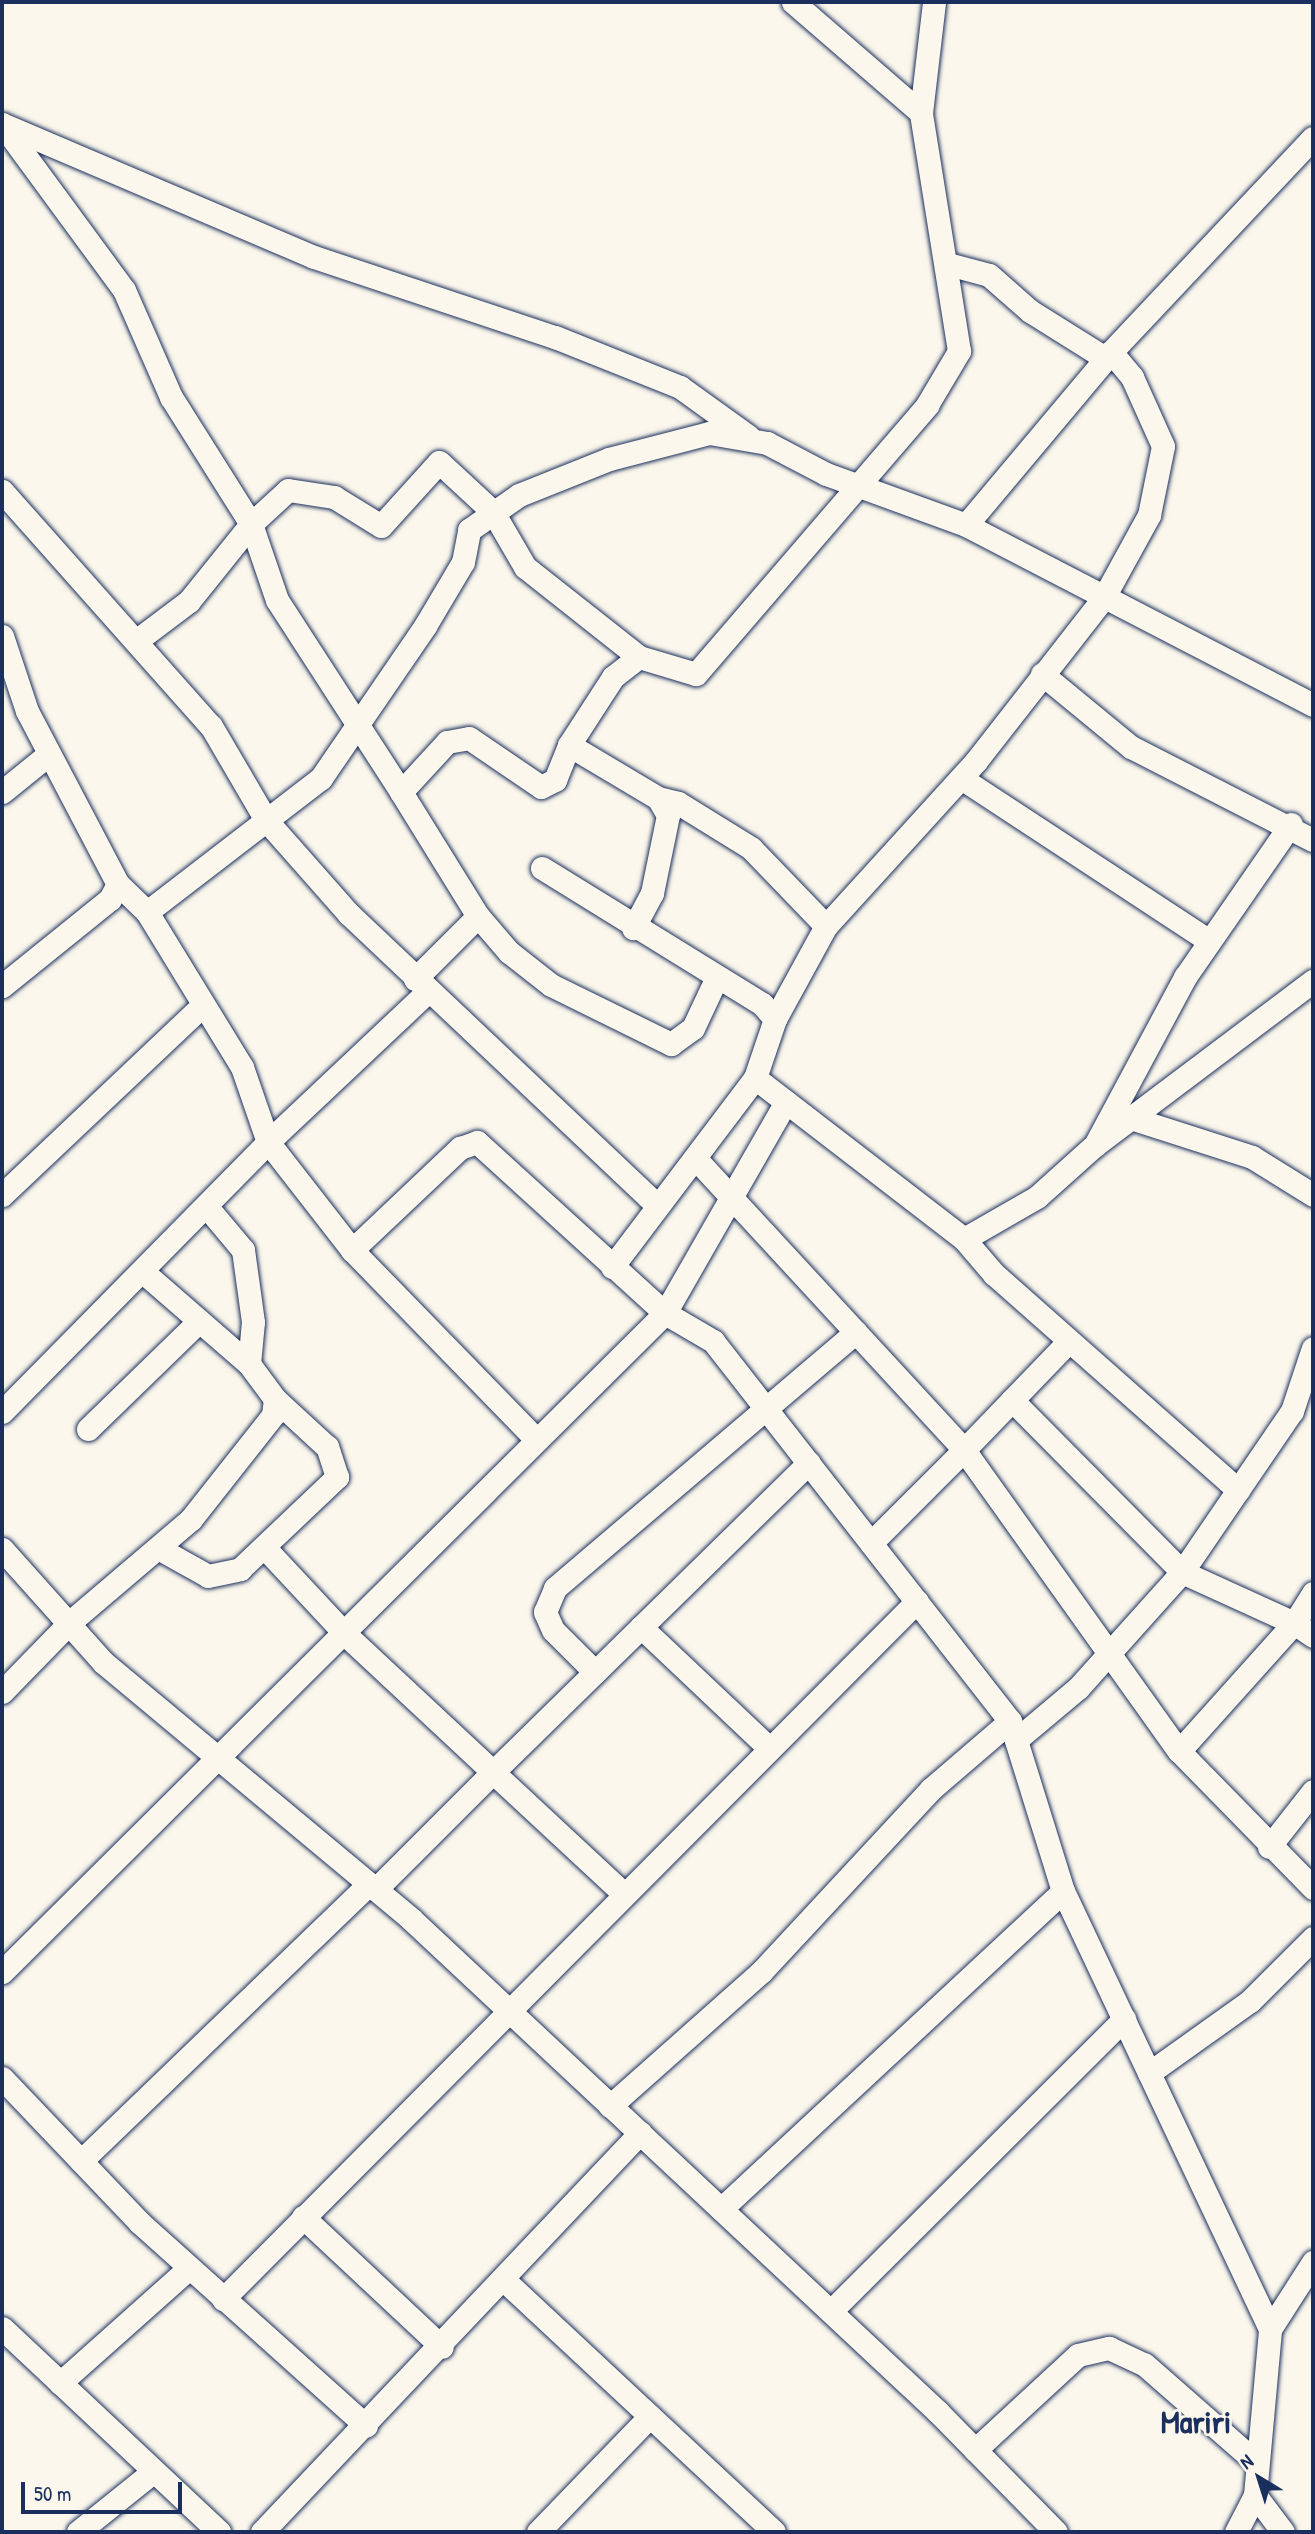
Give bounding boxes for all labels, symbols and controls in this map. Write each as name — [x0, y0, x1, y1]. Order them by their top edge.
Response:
district label: Mariri — [1161, 2403, 1231, 2441]
north arrow — [1224, 2443, 1294, 2513]
text: N — [1234, 2448, 1258, 2475]
scale bar — [24, 2468, 186, 2512]
text: 50 m — [34, 2479, 71, 2508]

